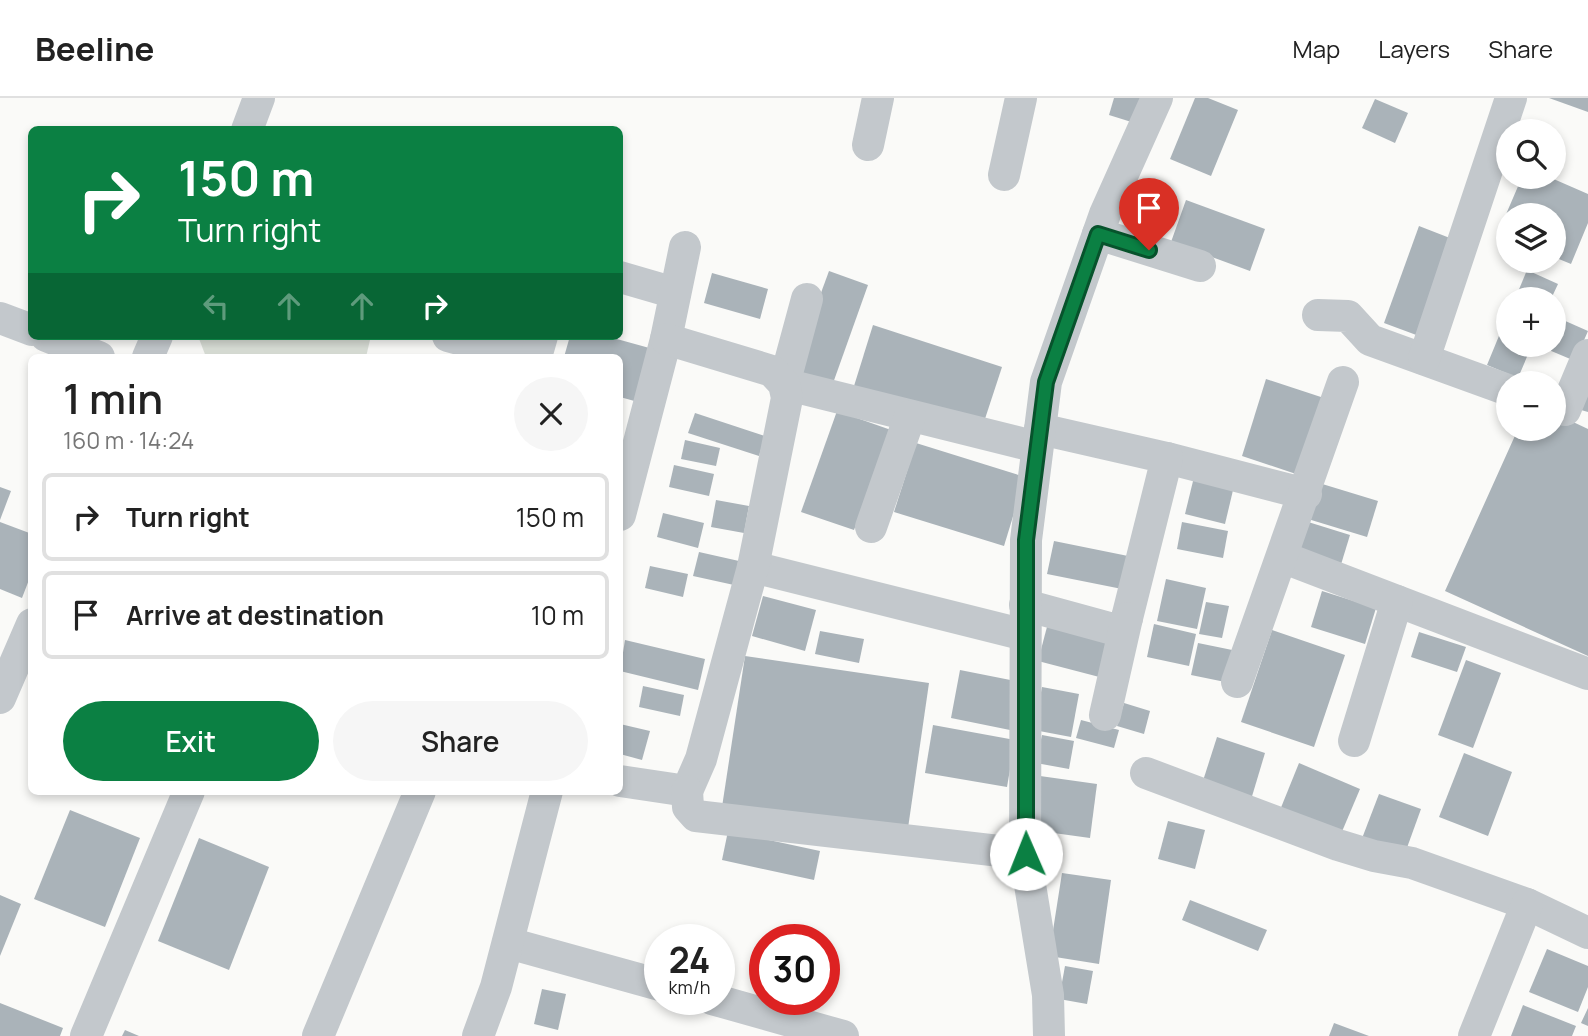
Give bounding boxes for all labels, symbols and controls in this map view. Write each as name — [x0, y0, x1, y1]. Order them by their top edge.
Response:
text: Beeline — [35, 26, 154, 71]
text: Map — [1293, 32, 1340, 65]
text: Layers — [1378, 32, 1450, 65]
text: Share — [1488, 32, 1553, 65]
map controls — [1496, 119, 1566, 441]
button: search — [1496, 119, 1566, 189]
text: 150 m — [178, 144, 314, 211]
icon: right — [63, 154, 154, 245]
pin — [1119, 178, 1179, 250]
icon: arrive — [1130, 189, 1168, 227]
button: layers — [1496, 203, 1566, 273]
text: Turn right — [178, 208, 321, 252]
icon: left — [197, 287, 235, 325]
icon: ahead — [270, 287, 308, 325]
icon: ahead — [343, 287, 381, 325]
icon: right — [416, 287, 454, 325]
button: + — [1496, 287, 1566, 357]
text: 1 min — [63, 369, 163, 427]
button: − — [1496, 371, 1566, 441]
button: close — [514, 377, 588, 451]
text: 160 m · 14:24 — [63, 424, 194, 456]
icon: right — [67, 498, 105, 536]
text: Turn right — [126, 499, 250, 535]
text: 150 m — [516, 499, 584, 535]
icon: arrive — [67, 596, 105, 634]
text: Arrive at destination — [126, 597, 384, 633]
text: 10 m — [531, 597, 584, 633]
button: Exit — [63, 701, 319, 781]
button: Share — [333, 701, 588, 781]
position arrow — [989, 817, 1063, 891]
speed limit sign: 30 — [749, 924, 840, 1015]
text: 24 — [669, 936, 710, 984]
text: km/h — [669, 975, 710, 999]

